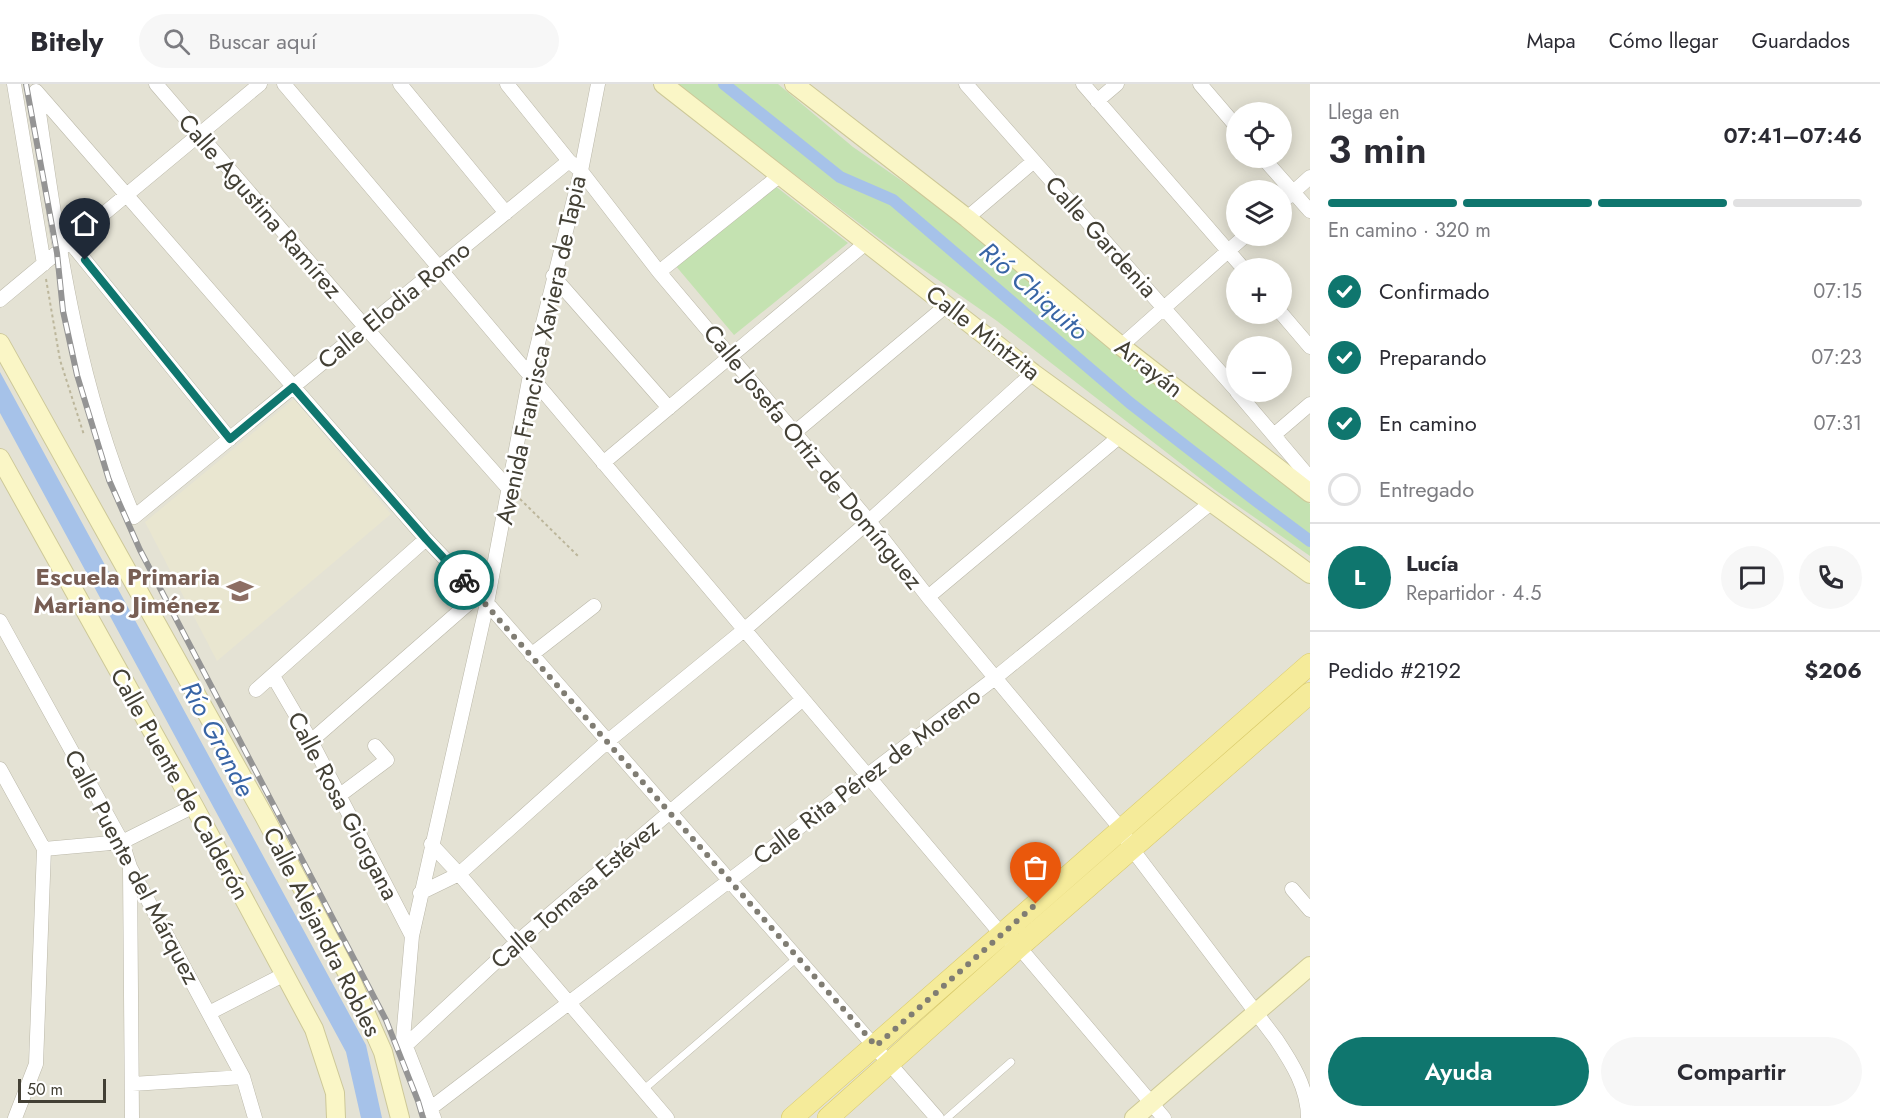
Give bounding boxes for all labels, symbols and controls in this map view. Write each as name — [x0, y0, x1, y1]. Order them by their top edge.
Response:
search box — [139, 14, 559, 68]
text: Bitely — [30, 21, 103, 62]
icon: search — [160, 25, 193, 58]
text: Buscar aquí — [208, 25, 317, 57]
text: Mapa — [1526, 26, 1576, 56]
text: Cómo llegar — [1609, 26, 1718, 56]
text: Guardados — [1751, 26, 1850, 56]
text: Llega en — [1328, 98, 1400, 127]
map controls — [1226, 102, 1292, 402]
button: locate — [1226, 102, 1292, 168]
street label: Calle Agustina Ramírez — [170, 106, 351, 306]
text: 07:41–07:46 — [1723, 119, 1862, 151]
text: 3 min — [1328, 121, 1427, 178]
street label: Calle Gardenia — [1037, 168, 1166, 305]
street label: Avenida Francisca Xaviera de Tapia — [486, 172, 595, 528]
button: layers — [1226, 180, 1292, 246]
pin — [59, 198, 110, 260]
icon: home — [68, 207, 101, 240]
text: En camino · 320 m — [1328, 216, 1491, 245]
street label: Calle Elodia Romo — [310, 232, 478, 377]
water label: Rió Chiquito — [971, 233, 1097, 349]
button: + — [1226, 258, 1292, 324]
icon: check — [1328, 275, 1361, 308]
text: Confirmado — [1379, 275, 1489, 307]
street label: Calle Mintzita — [918, 277, 1048, 389]
text: 07:15 — [1813, 277, 1862, 306]
street label: Calle Josefa Ortiz de Domínguez — [695, 317, 931, 597]
street label: Arrayán — [1108, 330, 1191, 406]
button: − — [1226, 336, 1292, 402]
icon: check — [1328, 341, 1361, 374]
text: Preparando — [1379, 341, 1487, 373]
text: 07:23 — [1811, 343, 1862, 372]
icon: check — [1328, 407, 1361, 440]
text: En camino — [1379, 407, 1477, 439]
text: 07:31 — [1814, 409, 1862, 438]
text: Entregado — [1379, 473, 1474, 505]
button: chat — [1721, 546, 1784, 609]
button: phone — [1799, 546, 1862, 609]
text: Lucía — [1406, 547, 1459, 579]
courier — [434, 550, 494, 610]
place label: Escuela Primaria Mariano Jiménez — [33, 559, 220, 622]
text: L — [1354, 561, 1365, 593]
icon: bike — [448, 564, 481, 597]
school or university icon: Escuela Primaria Mariano Jiménez — [225, 576, 255, 606]
text: Repartidor · 4.5 — [1406, 579, 1542, 608]
text: Pedido #2192 — [1328, 654, 1461, 686]
text: $206 — [1805, 654, 1862, 686]
street label: Calle Puente de Calderón — [102, 661, 259, 906]
water label: Río Grande — [172, 675, 264, 803]
street label: Calle Rita Pérez de Moreno — [745, 678, 988, 873]
street label: Calle Rosa Giorgana — [279, 705, 408, 906]
street label: Calle Puente del Márquez — [56, 743, 209, 990]
street label: Calle Tomasa Estévez — [483, 810, 667, 977]
street label: Calle Alejandra Robles — [254, 821, 390, 1043]
pin — [1010, 842, 1061, 904]
icon: bag — [1019, 851, 1052, 884]
button: Ayuda — [1328, 1037, 1589, 1106]
button: Compartir — [1601, 1037, 1862, 1106]
scale bar — [18, 1076, 106, 1104]
text: 50 m — [27, 1078, 63, 1101]

